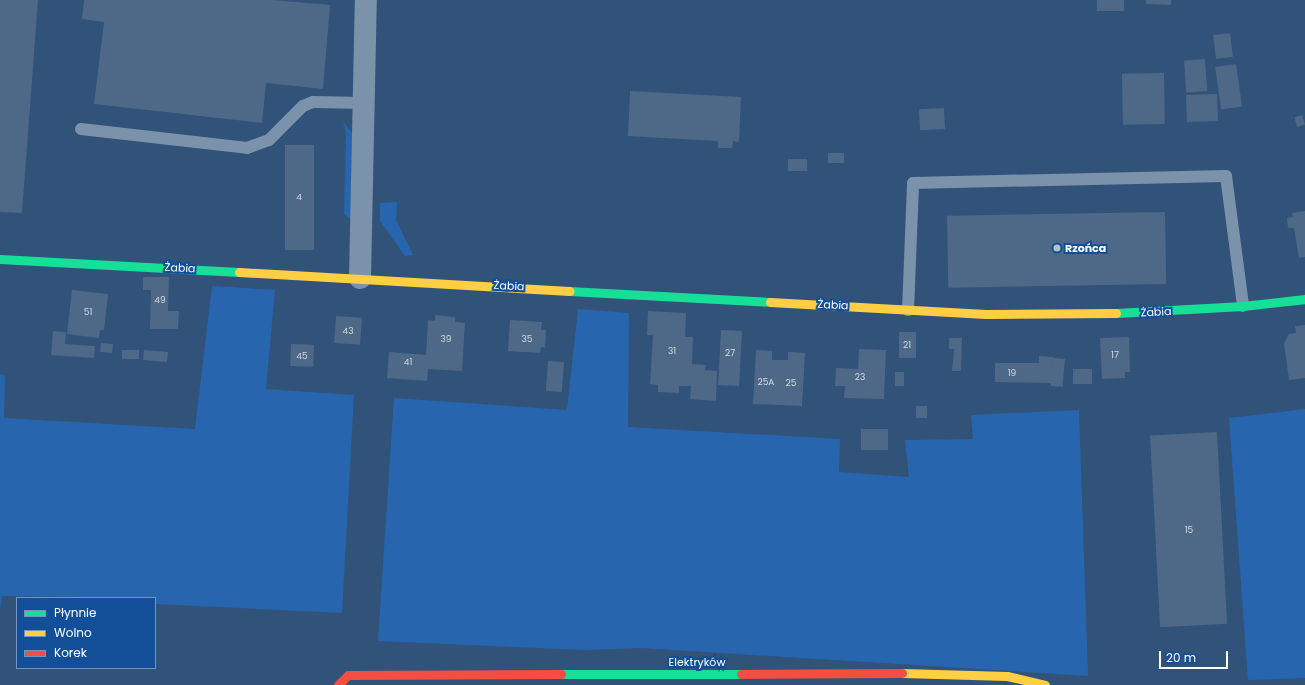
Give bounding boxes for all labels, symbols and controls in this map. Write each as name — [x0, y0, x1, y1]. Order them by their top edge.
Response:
house number: 4 — [296, 192, 302, 202]
place label: Rzońca — [1065, 241, 1106, 255]
marker: Rzońca — [1052, 243, 1062, 253]
street label: Żabia — [164, 261, 196, 275]
street label: Żabia — [493, 279, 525, 293]
house number: 49 — [154, 295, 166, 305]
street label: Żabia — [817, 298, 849, 312]
street label: Żabia — [1140, 305, 1172, 319]
house number: 51 — [84, 307, 92, 317]
house number: 43 — [343, 326, 353, 336]
house number: 39 — [441, 334, 451, 344]
house number: 35 — [522, 334, 532, 344]
house number: 21 — [903, 340, 911, 350]
house number: 31 — [668, 346, 676, 356]
house number: 27 — [725, 348, 735, 358]
house number: 17 — [1111, 350, 1119, 360]
house number: 45 — [296, 351, 308, 361]
house number: 41 — [404, 357, 412, 367]
house number: 19 — [1008, 368, 1016, 378]
house number: 23 — [855, 372, 865, 382]
house number: 25A — [758, 377, 774, 387]
house number: 25 — [786, 378, 796, 388]
house number: 15 — [1185, 525, 1193, 535]
legend — [16, 597, 156, 669]
text: Płynnie — [54, 604, 96, 621]
text: Wolno — [54, 624, 92, 641]
scale bar — [1161, 643, 1230, 669]
text: Korek — [54, 644, 87, 661]
text: 20 m — [1166, 649, 1196, 666]
street label: Elektryków — [669, 655, 725, 669]

